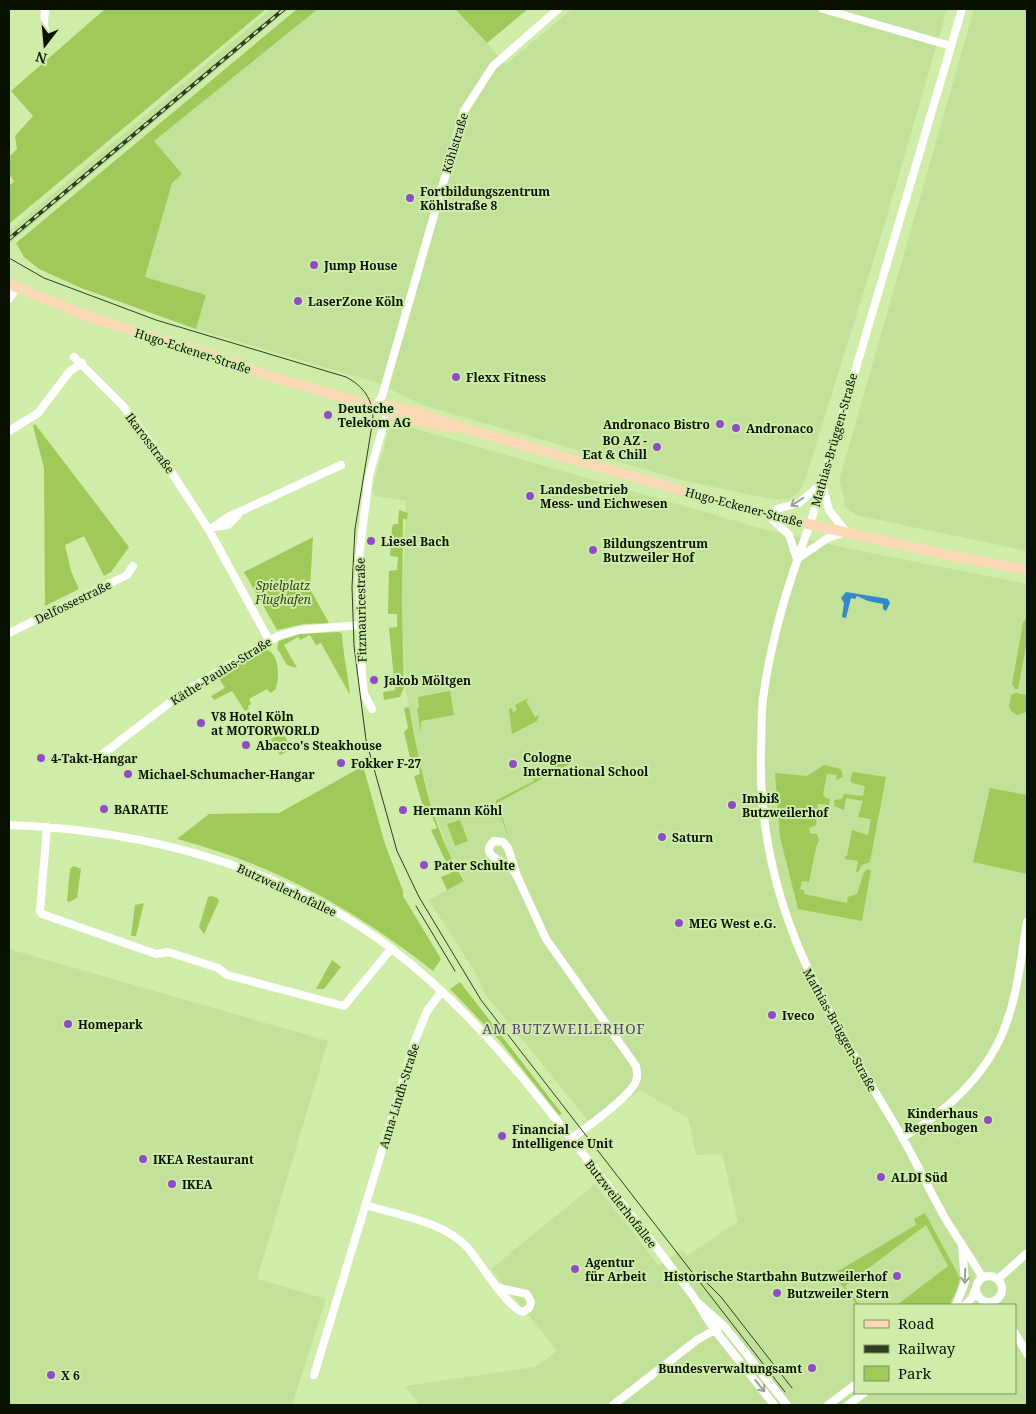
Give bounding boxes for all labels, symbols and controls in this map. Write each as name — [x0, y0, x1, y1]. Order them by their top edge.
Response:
north arrow — [20, 20, 70, 70]
text: N — [33, 47, 49, 69]
street label: Köhlstraße — [438, 111, 472, 175]
place label: Fortbildungszentrum Köhlstraße 8 — [420, 183, 550, 214]
marker: Fortbildungszentrum Köhlstraße 8 — [404, 192, 416, 204]
place label: Jump House — [323, 257, 397, 274]
marker: Jump House — [308, 259, 320, 271]
place label: LaserZone Köln — [308, 293, 404, 310]
marker: LaserZone Köln — [292, 295, 304, 307]
street label: Hugo-Eckener-Straße — [133, 324, 253, 378]
place label: Flexx Fitness — [466, 369, 546, 386]
marker: Flexx Fitness — [450, 371, 462, 383]
street label: Mathias-Brüggen-Straße — [807, 371, 861, 509]
place label: Deutsche Telekom AG — [338, 400, 411, 431]
street label: Ikarosstraße — [121, 409, 179, 477]
marker: Deutsche Telekom AG — [322, 409, 334, 421]
place label: Andronaco Bistro — [603, 416, 710, 433]
marker: Andronaco Bistro — [714, 418, 726, 430]
place label: Andronaco — [746, 420, 813, 437]
marker: Andronaco — [730, 422, 742, 434]
place label: BO AZ - Eat & Chill — [583, 432, 648, 463]
marker: BO AZ - Eat & Chill — [651, 441, 663, 453]
place label: Landesbetrieb Mess- und Eichwesen — [540, 481, 668, 512]
street label: Hugo-Eckener-Straße — [683, 483, 805, 531]
marker: Landesbetrieb Mess- und Eichwesen — [524, 490, 536, 502]
one-way arrow — [790, 497, 804, 507]
place label: Liesel Bach — [381, 533, 450, 550]
marker: Liesel Bach — [365, 535, 377, 547]
place label: Bildungszentrum Butzweiler Hof — [603, 535, 708, 566]
marker: Bildungszentrum Butzweiler Hof — [587, 544, 599, 556]
street label: Fitzmauricestraße — [352, 557, 370, 663]
street label: Delfossestraße — [32, 576, 114, 628]
park label: Spielplatz Flughafen — [254, 577, 311, 608]
street label: Käthe-Paulus-Straße — [167, 633, 275, 709]
place label: Jakob Möltgen — [383, 672, 471, 689]
marker: Jakob Möltgen — [368, 674, 380, 686]
place label: V8 Hotel Köln at MOTORWORLD — [211, 708, 320, 739]
marker: V8 Hotel Köln at MOTORWORLD — [195, 717, 207, 729]
place label: Abacco's Steakhouse — [256, 737, 382, 754]
marker: Abacco's Steakhouse — [240, 739, 252, 751]
place label: Cologne International School — [523, 749, 649, 780]
place label: 4-Takt-Hangar — [51, 750, 138, 767]
marker: 4-Takt-Hangar — [35, 752, 47, 764]
place label: Fokker F-27 — [351, 755, 422, 772]
marker: Fokker F-27 — [335, 757, 347, 769]
marker: Cologne International School — [507, 758, 519, 770]
place label: Michael-Schumacher-Hangar — [138, 766, 315, 783]
marker: Michael-Schumacher-Hangar — [122, 768, 134, 780]
place label: Imbiß Butzweilerhof — [742, 790, 829, 821]
marker: Imbiß Butzweilerhof — [726, 799, 738, 811]
place label: BARATIE — [114, 801, 168, 818]
place label: Hermann Köhl — [413, 802, 503, 819]
marker: BARATIE — [98, 803, 110, 815]
marker: Hermann Köhl — [397, 804, 409, 816]
place label: Saturn — [672, 829, 713, 846]
marker: Saturn — [656, 831, 668, 843]
place label: Pater Schulte — [434, 857, 515, 874]
street label: Butzweilerhofallee — [234, 859, 340, 921]
marker: Pater Schulte — [418, 859, 430, 871]
place label: MEG West e.G. — [689, 915, 776, 932]
marker: MEG West e.G. — [673, 917, 685, 929]
street label: Mathias-Brüggen-Straße — [799, 965, 881, 1095]
place label: Iveco — [782, 1007, 815, 1024]
marker: Iveco — [766, 1009, 778, 1021]
place label: Homepark — [78, 1016, 143, 1033]
marker: Homepark — [62, 1018, 74, 1030]
district label: AM BUTZWEILERHOF — [482, 1019, 646, 1038]
street label: Anna-Lindh-Straße — [375, 1041, 423, 1151]
place label: Kinderhaus Regenbogen — [904, 1105, 978, 1136]
marker: Kinderhaus Regenbogen — [982, 1114, 994, 1126]
place label: Financial Intelligence Unit — [512, 1121, 613, 1152]
marker: Financial Intelligence Unit — [496, 1130, 508, 1142]
place label: IKEA Restaurant — [153, 1151, 254, 1168]
marker: IKEA Restaurant — [137, 1153, 149, 1165]
street label: Butzweilerhofallee — [581, 1156, 661, 1252]
place label: ALDI Süd — [891, 1169, 948, 1186]
marker: ALDI Süd — [875, 1171, 887, 1183]
place label: IKEA — [182, 1176, 213, 1193]
marker: IKEA — [166, 1178, 178, 1190]
place label: Agentur für Arbeit — [585, 1254, 646, 1285]
marker: Agentur für Arbeit — [569, 1263, 581, 1275]
place label: Historische Startbahn Butzweilerhof — [664, 1268, 888, 1285]
one-way arrow — [960, 1268, 970, 1284]
marker: Historische Startbahn Butzweilerhof — [891, 1270, 903, 1282]
place label: Butzweiler Stern — [787, 1285, 889, 1302]
marker: Butzweiler Stern — [771, 1287, 783, 1299]
legend — [854, 1304, 1016, 1394]
text: Road — [898, 1313, 934, 1333]
text: Railway — [898, 1338, 956, 1358]
place label: Bundesverwaltungsamt — [658, 1360, 802, 1377]
marker: Bundesverwaltungsamt — [806, 1362, 818, 1374]
text: Park — [898, 1363, 932, 1383]
place label: X 6 — [61, 1367, 80, 1384]
marker: X 6 — [45, 1369, 57, 1381]
one-way arrow — [754, 1380, 765, 1393]

